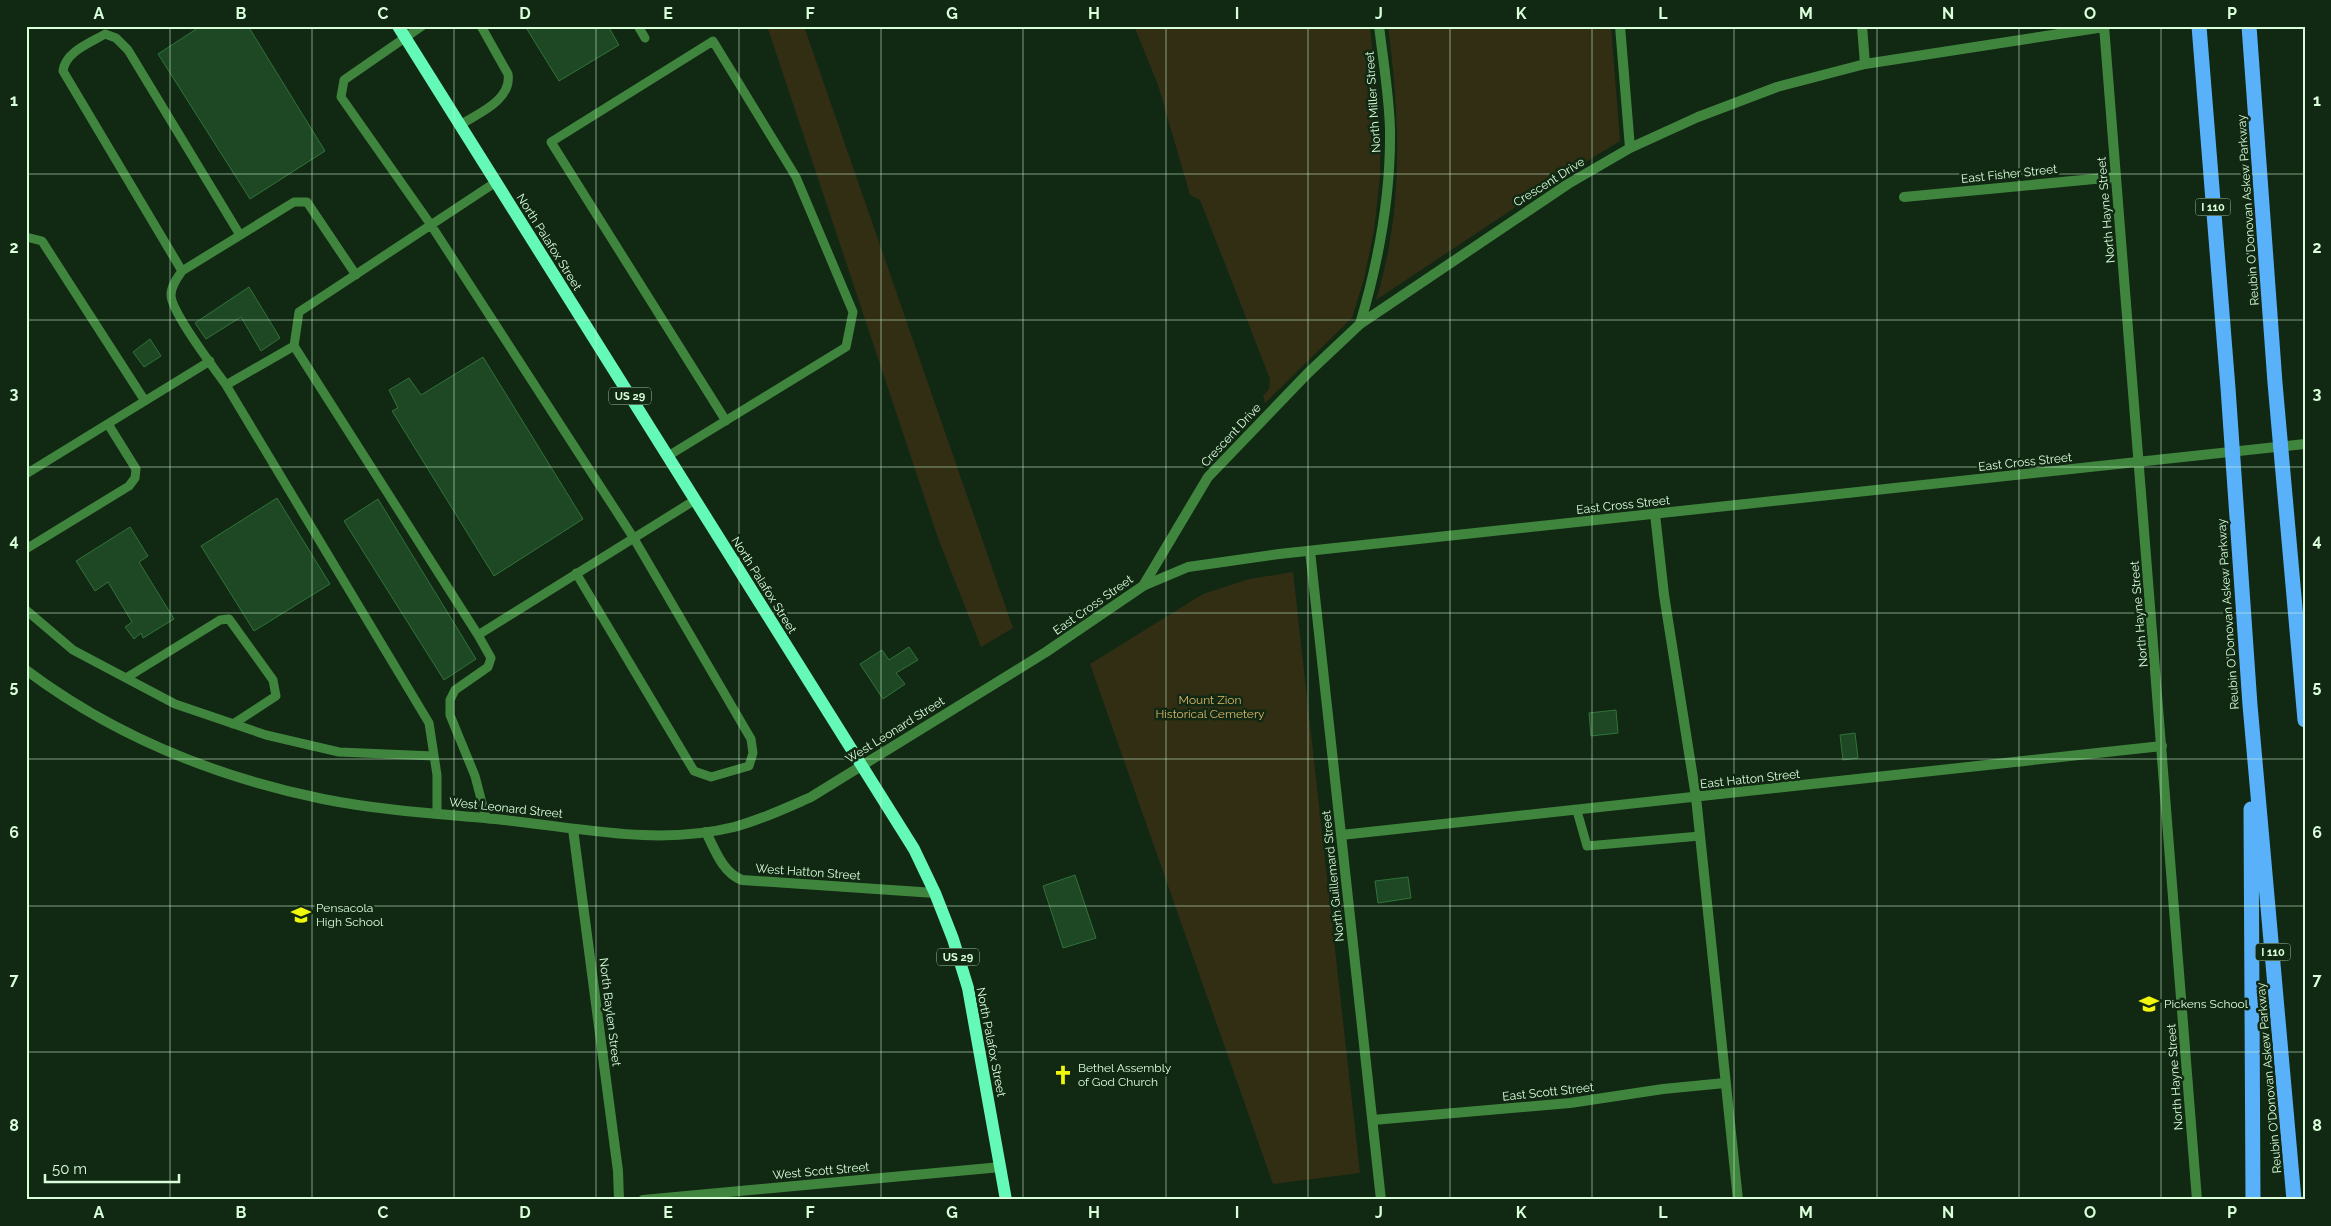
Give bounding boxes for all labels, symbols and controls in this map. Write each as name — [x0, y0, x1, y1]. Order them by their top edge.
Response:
text: A — [94, 4, 105, 23]
text: B — [236, 4, 247, 23]
text: C — [378, 4, 389, 23]
text: D — [519, 4, 531, 23]
text: E — [663, 4, 673, 23]
text: F — [805, 4, 815, 23]
text: G — [946, 4, 958, 23]
text: H — [1088, 4, 1100, 23]
text: I — [1235, 4, 1239, 23]
text: J — [1375, 4, 1383, 23]
text: K — [1516, 4, 1527, 23]
text: L — [1658, 4, 1668, 23]
text: M — [1799, 4, 1813, 23]
text: N — [1942, 4, 1954, 23]
text: O — [2084, 4, 2096, 23]
text: P — [2227, 4, 2237, 23]
street label: North Miller Street — [1362, 51, 1384, 153]
text: 1 — [10, 91, 18, 110]
text: 1 — [2313, 91, 2321, 110]
street label: Reubin O'Donovan Askew Parkway — [2234, 113, 2262, 306]
street label: Crescent Drive — [1511, 155, 1587, 209]
street label: North Hayne Street — [2094, 156, 2118, 264]
street label: East Fisher Street — [1960, 162, 2058, 186]
street label: North Palafox Street — [514, 191, 584, 293]
road number: I 110 — [2196, 198, 2230, 216]
text: 2 — [9, 238, 19, 257]
text: 2 — [2312, 238, 2322, 257]
text: 3 — [10, 384, 19, 403]
text: 3 — [2313, 384, 2322, 403]
road number: US 29 — [609, 388, 651, 404]
street label: Crescent Drive — [1198, 400, 1264, 470]
street label: East Cross Street — [1978, 450, 2072, 474]
street label: East Cross Street — [1576, 493, 1670, 517]
street label: Reubin O'Donovan Askew Parkway — [2214, 517, 2242, 710]
text: 4 — [9, 531, 19, 550]
text: 4 — [2312, 531, 2322, 550]
street label: North Palafox Street — [729, 534, 799, 636]
street label: North Hayne Street — [2127, 560, 2151, 668]
street label: East Cross Street — [1050, 572, 1136, 638]
text: 5 — [10, 677, 19, 696]
text: 5 — [2313, 677, 2322, 696]
park label: Mount Zion Historical Cemetery — [1155, 693, 1265, 721]
street label: West Leonard Street — [843, 694, 947, 766]
street label: East Hatton Street — [1699, 767, 1801, 791]
street label: West Leonard Street — [449, 795, 563, 821]
street label: North Guillemard Street — [1319, 810, 1347, 942]
text: 6 — [9, 823, 19, 842]
text: 6 — [2312, 823, 2322, 842]
street label: West Hatton Street — [755, 861, 861, 883]
place label: Pensacola High School — [316, 901, 384, 929]
school or university icon: Pensacola High School — [290, 904, 312, 926]
road number: I 110 — [2256, 944, 2290, 960]
road number: US 29 — [937, 949, 979, 966]
street label: North Baylen Street — [596, 957, 624, 1067]
text: 7 — [10, 970, 19, 989]
text: 7 — [2313, 970, 2322, 989]
street label: Reubin O'Donovan Askew Parkway — [2254, 981, 2284, 1174]
street label: North Palafox Street — [974, 986, 1008, 1098]
school or university icon: Pickens School — [2138, 993, 2160, 1015]
place label: Pickens School — [2164, 997, 2249, 1011]
street label: North Hayne Street — [2164, 1023, 2186, 1131]
place label: Bethel Assembly of God Church — [1078, 1061, 1172, 1089]
church icon: Bethel Assembly of God Church — [1052, 1064, 1074, 1086]
street label: East Scott Street — [1502, 1080, 1594, 1104]
text: 8 — [9, 1116, 19, 1135]
text: 8 — [2312, 1116, 2322, 1135]
scale bar — [45, 1151, 179, 1183]
text: 50 m — [52, 1160, 87, 1178]
street label: West Scott Street — [772, 1160, 870, 1182]
text: A — [94, 1203, 105, 1222]
text: B — [236, 1203, 247, 1222]
text: C — [378, 1203, 389, 1222]
text: D — [519, 1203, 531, 1222]
text: E — [663, 1203, 673, 1222]
text: F — [805, 1203, 815, 1222]
text: G — [946, 1203, 958, 1222]
text: H — [1088, 1203, 1100, 1222]
text: I — [1235, 1203, 1239, 1222]
text: J — [1375, 1203, 1383, 1222]
text: K — [1516, 1203, 1527, 1222]
text: L — [1658, 1203, 1668, 1222]
text: M — [1799, 1203, 1813, 1222]
text: N — [1942, 1203, 1954, 1222]
text: O — [2084, 1203, 2096, 1222]
text: P — [2227, 1203, 2237, 1222]

